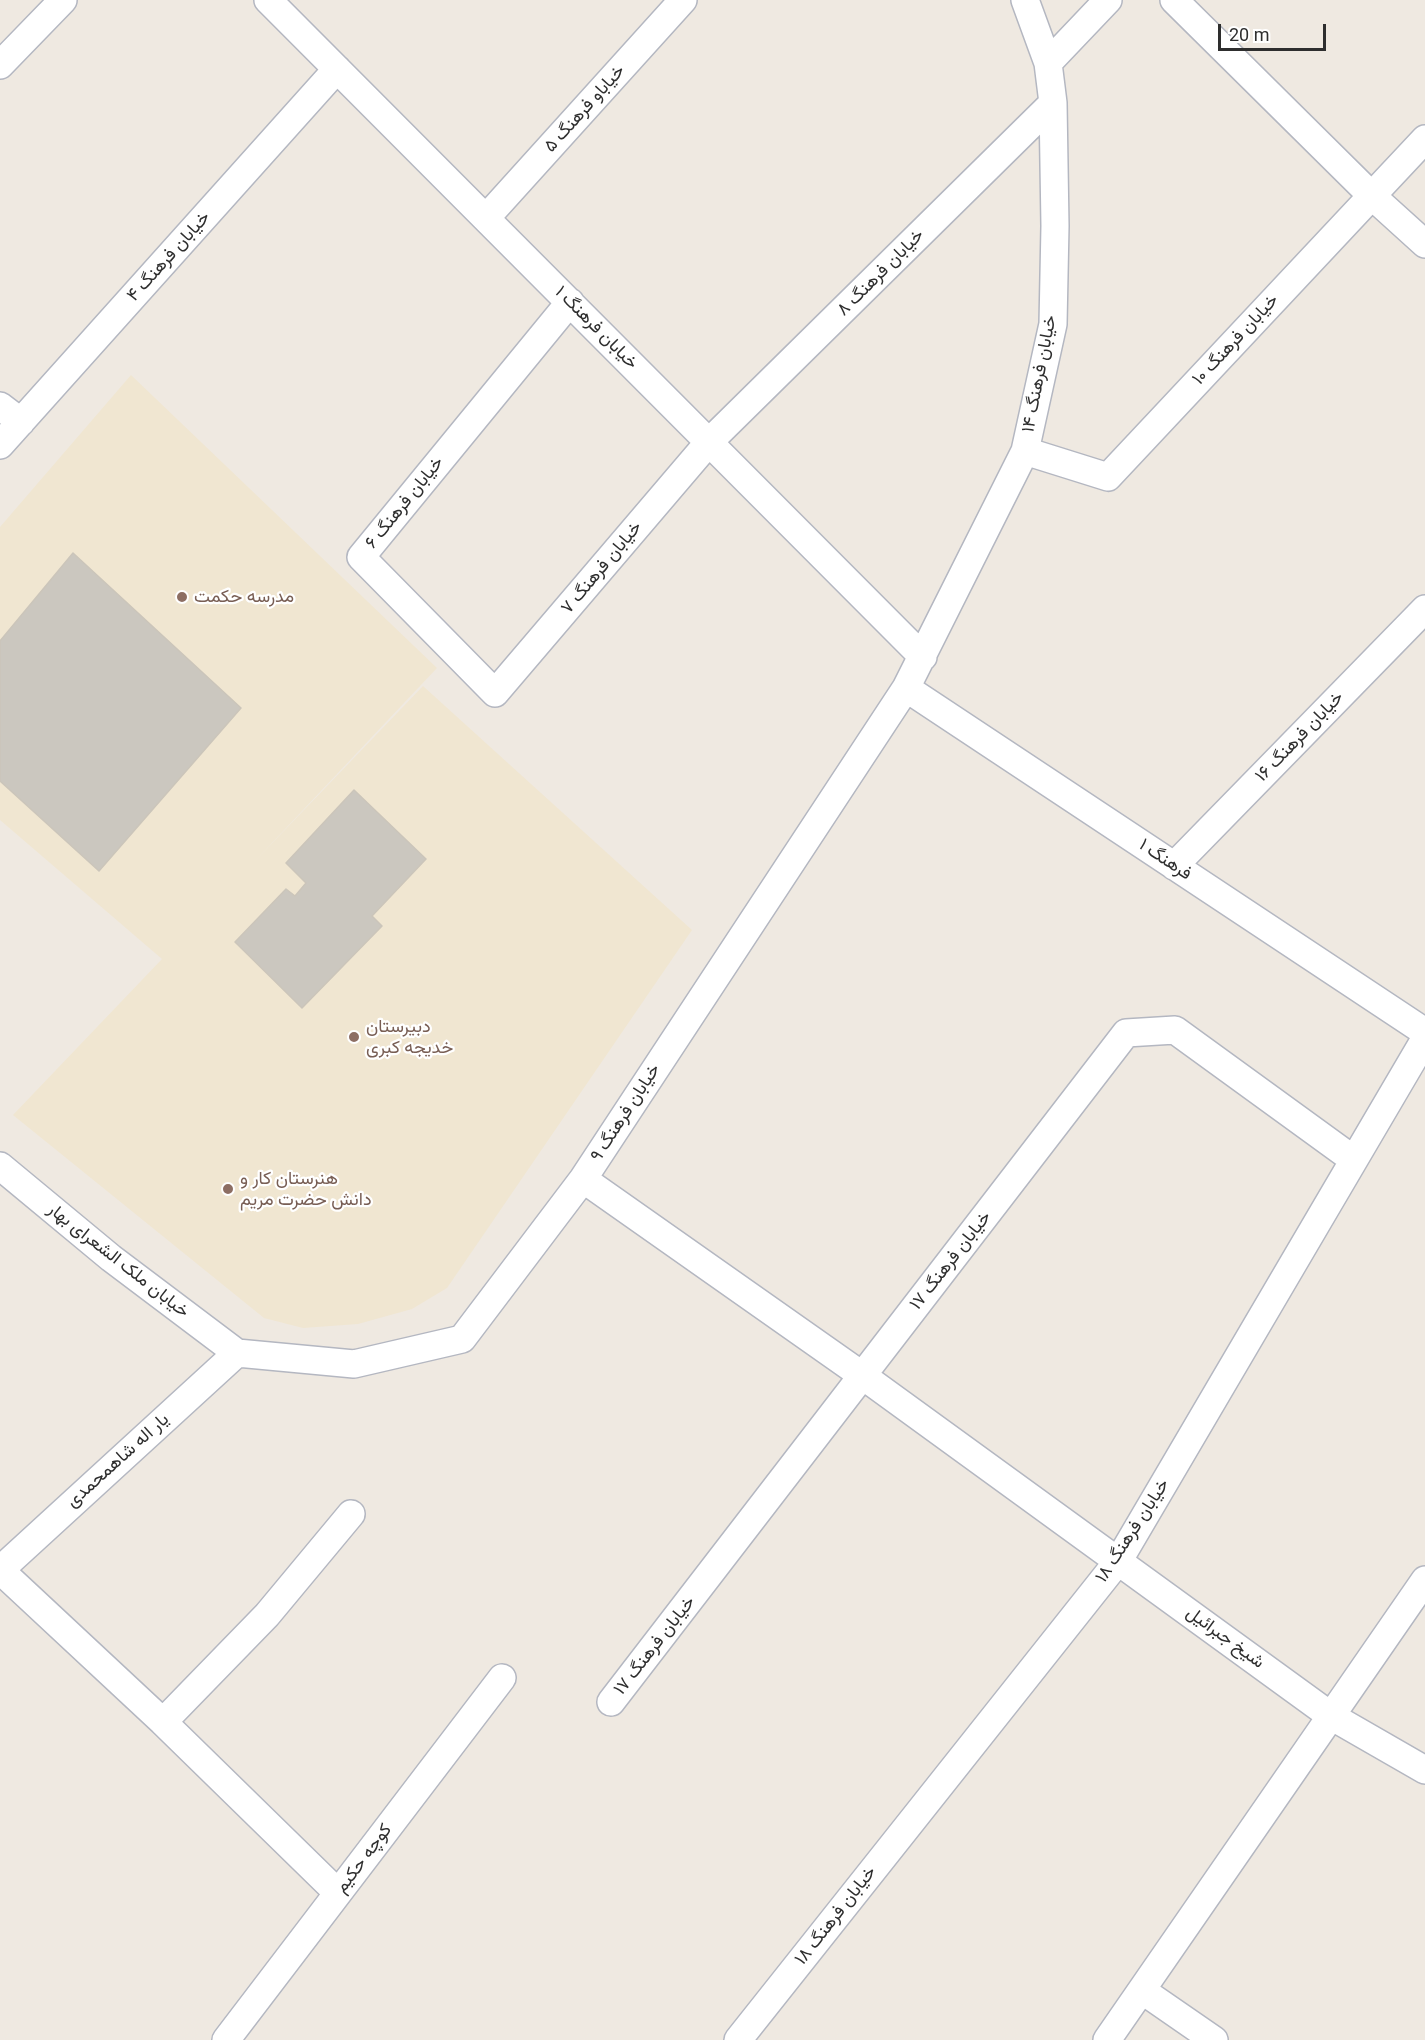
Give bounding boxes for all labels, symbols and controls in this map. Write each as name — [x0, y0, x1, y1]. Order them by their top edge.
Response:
scale bar — [1221, 12, 1329, 50]
text: 20 m — [1229, 24, 1269, 45]
street label: خیاباو فرهنگ ۵ — [540, 61, 630, 157]
street label: خیابان فرهنگ ۴ — [123, 207, 215, 307]
street label: خیابان فرهنگ ۸ — [833, 225, 929, 321]
street label: خیابان فرهنگ ۱ — [550, 282, 642, 374]
street label: خیابان فرهنگ ۱۰ — [1188, 290, 1284, 390]
street label: خیابان فرهنگ ۱۴ — [1018, 313, 1062, 435]
street label: خیابان فرهنگ ۶ — [361, 452, 449, 554]
street label: خیابان فرهنگ ۷ — [557, 517, 647, 619]
place label: مدرسه حکمت — [194, 586, 294, 608]
marker: مدرسه حکمت — [175, 590, 189, 604]
street label: خیابان فرهنگ ۱۶ — [1251, 687, 1349, 787]
street label: فرهنگ ۱ — [1135, 835, 1195, 885]
place label: دبیرستان خدیجه کبری — [366, 1016, 453, 1058]
marker: دبیرستان خدیجه کبری — [347, 1030, 361, 1044]
street label: خیابان فرهنگ ۹ — [586, 1060, 666, 1166]
place label: هنرستان کار و دانش حضرت مریم — [240, 1168, 372, 1210]
marker: هنرستان کار و دانش حضرت مریم — [221, 1182, 235, 1196]
street label: خیابان ملک الشعرای بهار — [43, 1199, 193, 1323]
street label: خیابان فرهنگ ۱۷ — [906, 1207, 996, 1315]
street label: یار اله شاهمحمدی — [62, 1409, 174, 1513]
street label: خیابان فرهنگ ۱۸ — [1091, 1475, 1175, 1587]
street label: خیابان فرهنگ ۱۷ — [610, 1592, 700, 1700]
street label: شیخ جبرائیل — [1182, 1602, 1268, 1674]
street label: کوچه حکیم — [331, 1820, 397, 1898]
street label: خیابان فرهنگ ۱۸ — [791, 1862, 881, 1970]

